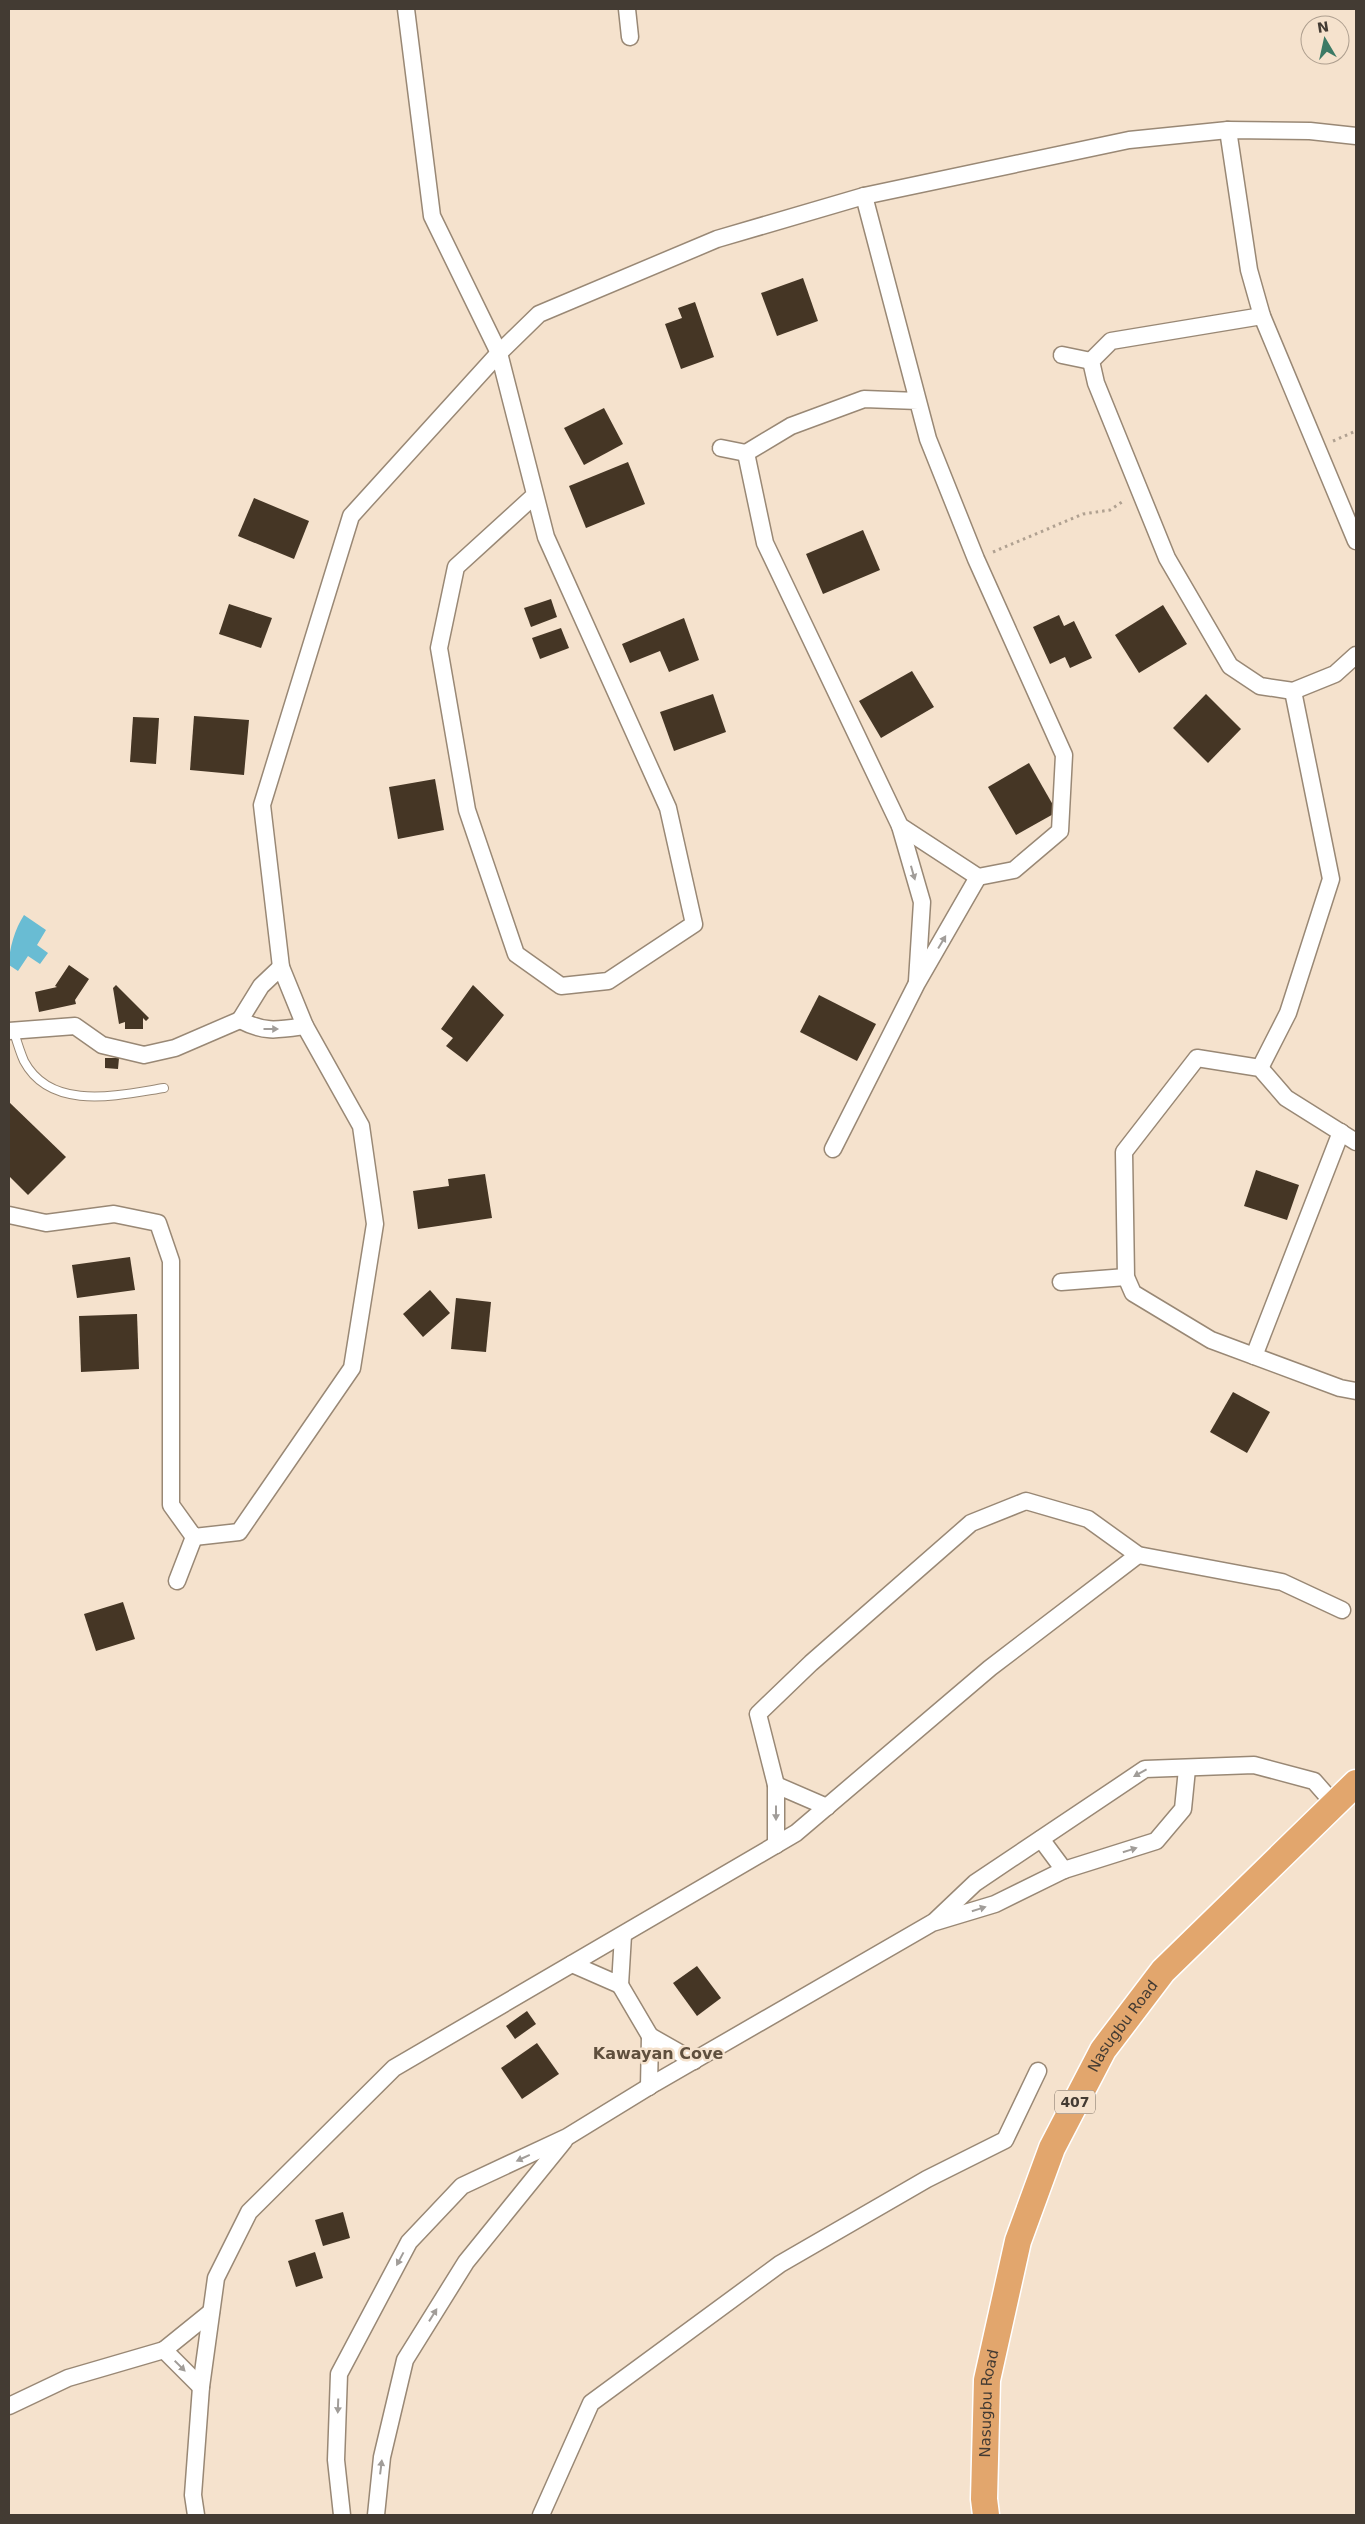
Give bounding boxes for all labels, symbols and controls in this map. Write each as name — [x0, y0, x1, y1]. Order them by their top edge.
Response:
north arrow — [1300, 15, 1350, 65]
text: N — [1316, 18, 1330, 36]
one-way arrow — [910, 865, 918, 880]
one-way arrow — [937, 935, 946, 948]
one-way arrow — [264, 1026, 280, 1034]
one-way arrow — [1133, 1769, 1146, 1778]
one-way arrow — [772, 1805, 780, 1821]
one-way arrow — [1122, 1845, 1137, 1853]
one-way arrow — [972, 1905, 987, 1913]
street label: Nasugbu Road — [1084, 1977, 1162, 2075]
district label: Kawayan Cove — [593, 2044, 723, 2063]
road number: 407 — [1055, 2090, 1095, 2114]
one-way arrow — [515, 2154, 530, 2162]
one-way arrow — [396, 2251, 404, 2266]
one-way arrow — [428, 2308, 437, 2321]
street label: Nasugbu Road — [976, 2348, 1003, 2458]
one-way arrow — [174, 2360, 186, 2372]
one-way arrow — [334, 2398, 342, 2414]
one-way arrow — [377, 2459, 385, 2475]

